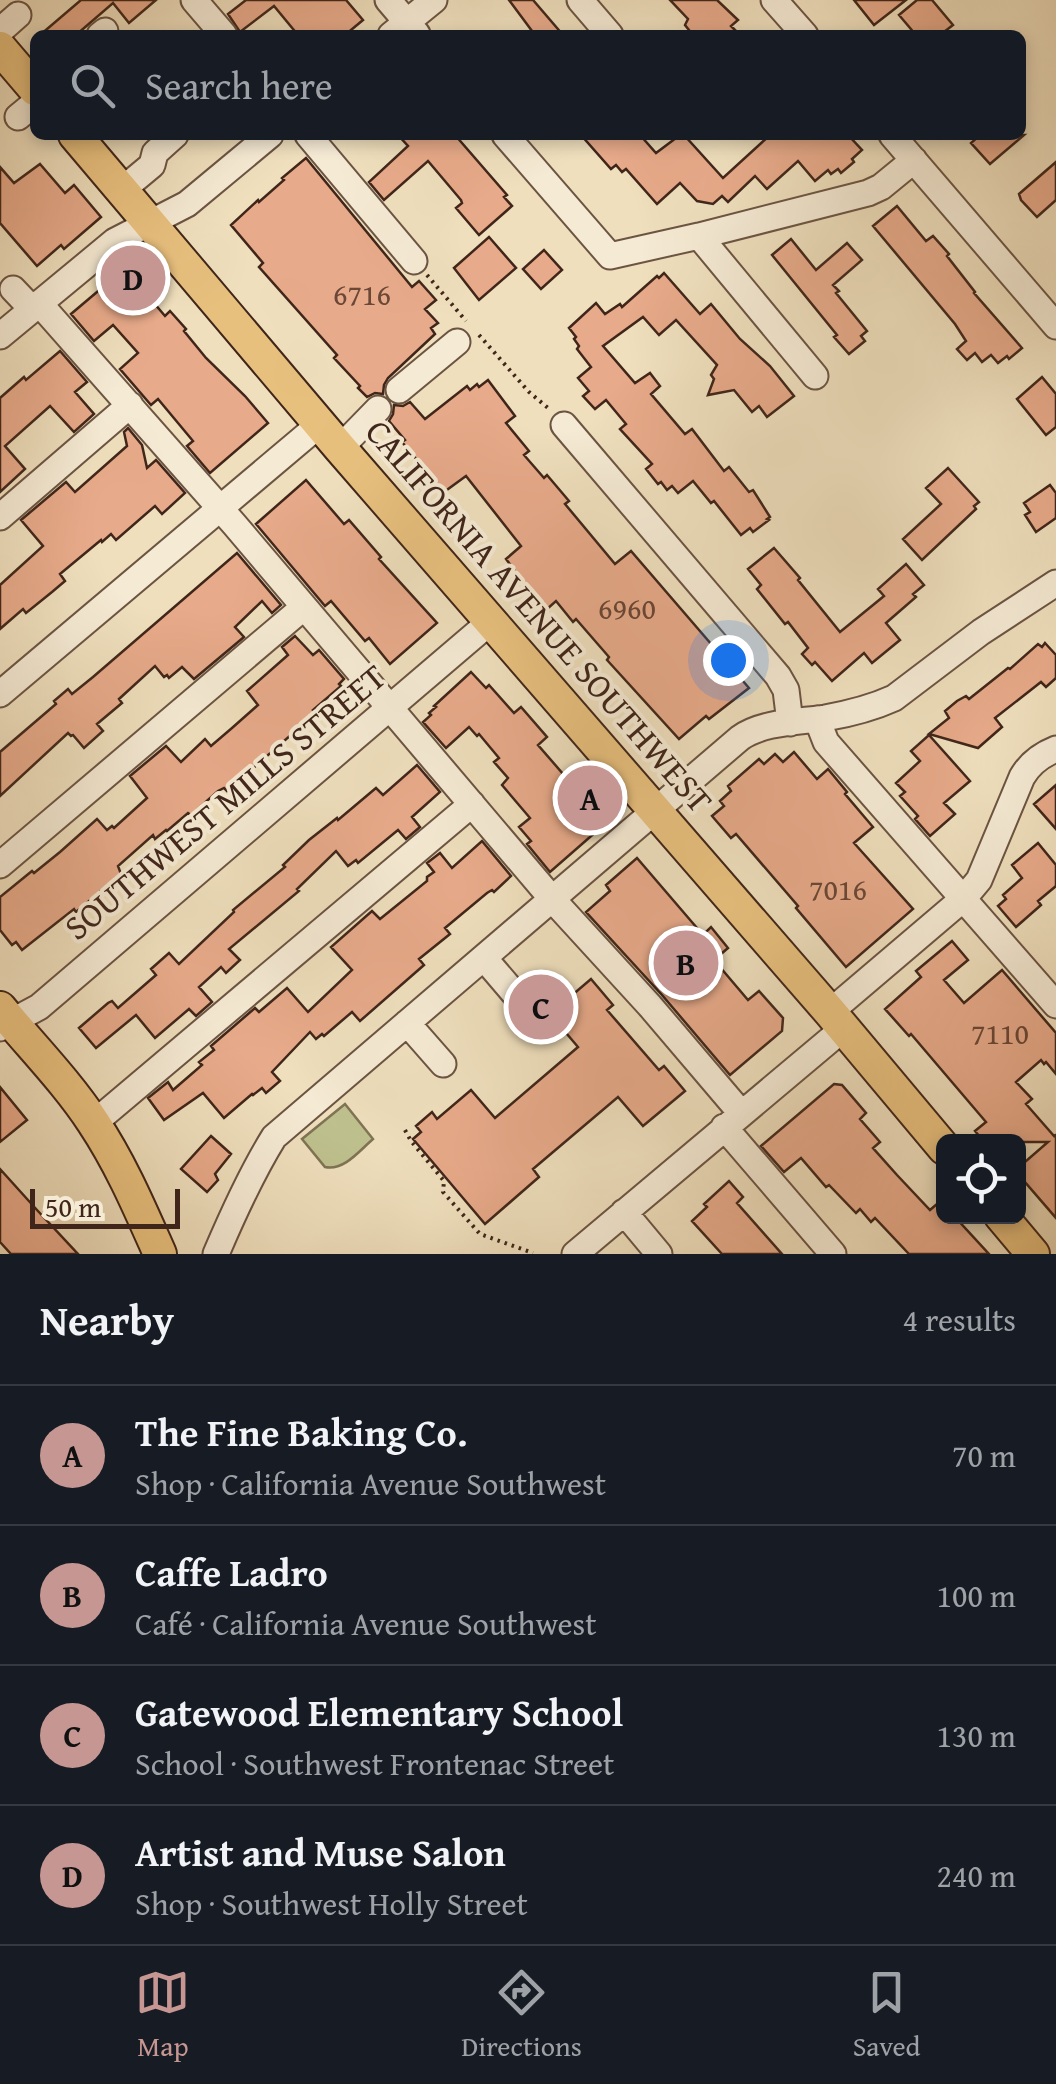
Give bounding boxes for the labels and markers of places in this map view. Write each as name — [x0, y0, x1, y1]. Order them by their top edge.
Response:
pin: D — [100, 240, 166, 316]
pin: A — [558, 760, 622, 836]
pin: B — [654, 926, 718, 1000]
pin: C — [508, 970, 574, 1044]

